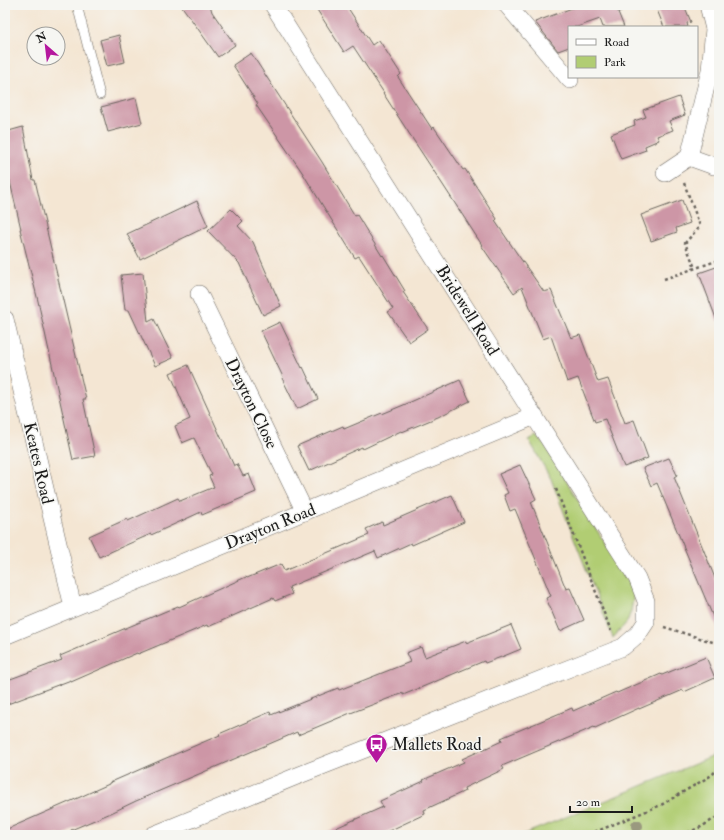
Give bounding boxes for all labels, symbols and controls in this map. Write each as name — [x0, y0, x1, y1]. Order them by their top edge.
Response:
north arrow — [26, 26, 66, 66]
legend — [568, 26, 698, 78]
text: N — [33, 29, 50, 46]
text: Road — [604, 35, 629, 50]
text: Park — [604, 55, 626, 70]
street label: Bridewell Road — [431, 261, 504, 360]
street label: Drayton Close — [220, 354, 283, 452]
street label: Keates Road — [19, 420, 58, 507]
street label: Drayton Road — [222, 499, 320, 555]
bus stop icon: Mallets Road — [363, 731, 389, 764]
place label: Mallets Road — [392, 734, 482, 755]
scale bar — [570, 788, 632, 814]
text: 20 m — [576, 795, 601, 810]

